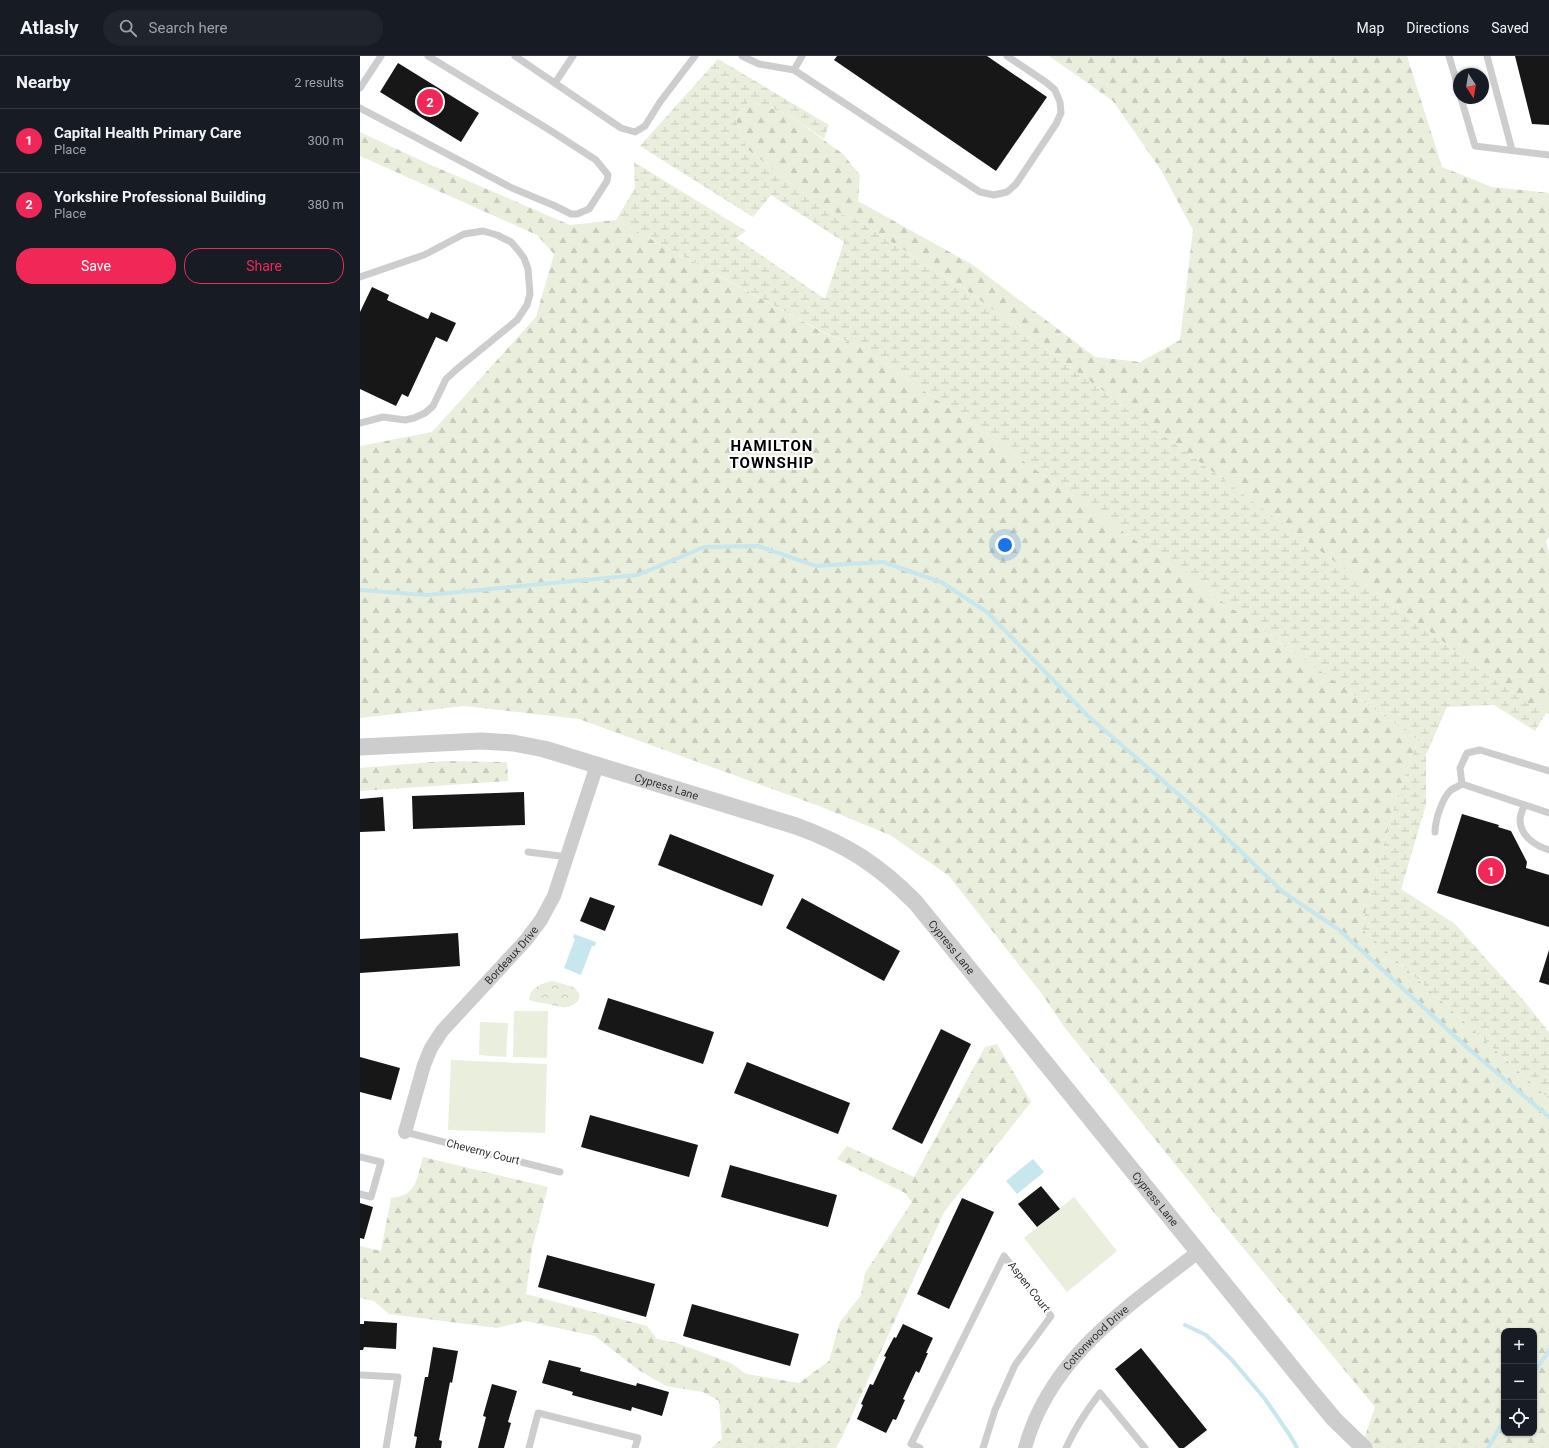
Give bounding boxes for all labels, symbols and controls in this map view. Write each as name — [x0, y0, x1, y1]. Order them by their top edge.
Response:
search box — [103, 10, 383, 46]
text: Atlasly — [20, 16, 79, 39]
icon: search — [117, 17, 139, 39]
text: Search here — [149, 19, 228, 37]
text: Map — [1357, 20, 1384, 36]
text: Directions — [1406, 20, 1469, 36]
text: Saved — [1491, 20, 1529, 36]
north arrow — [1453, 68, 1489, 104]
text: Nearby — [16, 72, 71, 92]
text: 2 results — [294, 75, 344, 90]
pin: 2 — [417, 87, 443, 117]
text: Capital Health Primary Care — [54, 124, 241, 142]
text: 1 — [25, 133, 33, 148]
text: 300 m — [307, 133, 344, 148]
text: Place — [54, 142, 86, 157]
text: Yorkshire Professional Building — [54, 188, 266, 206]
text: 2 — [25, 197, 33, 212]
text: 380 m — [307, 197, 344, 212]
text: Place — [54, 206, 86, 221]
button: Save — [16, 248, 176, 284]
button: Share — [184, 248, 344, 284]
district label: HAMILTON TOWNSHIP — [729, 437, 815, 472]
your location — [995, 535, 1015, 555]
street label: Cypress Lane — [633, 771, 700, 802]
pin: 1 — [1478, 856, 1504, 886]
street label: Cypress Lane — [926, 917, 978, 977]
street label: Bordeaux Drive — [482, 923, 541, 987]
street label: Cheverny Court — [445, 1137, 521, 1167]
street label: Cypress Lane — [1130, 1169, 1181, 1229]
street label: Aspen Court — [1005, 1259, 1053, 1315]
street label: Cottonwood Drive — [1060, 1302, 1131, 1373]
map controls — [1501, 1328, 1537, 1436]
button: + — [1501, 1328, 1537, 1364]
button: − — [1501, 1364, 1537, 1400]
button: locate — [1501, 1400, 1537, 1436]

